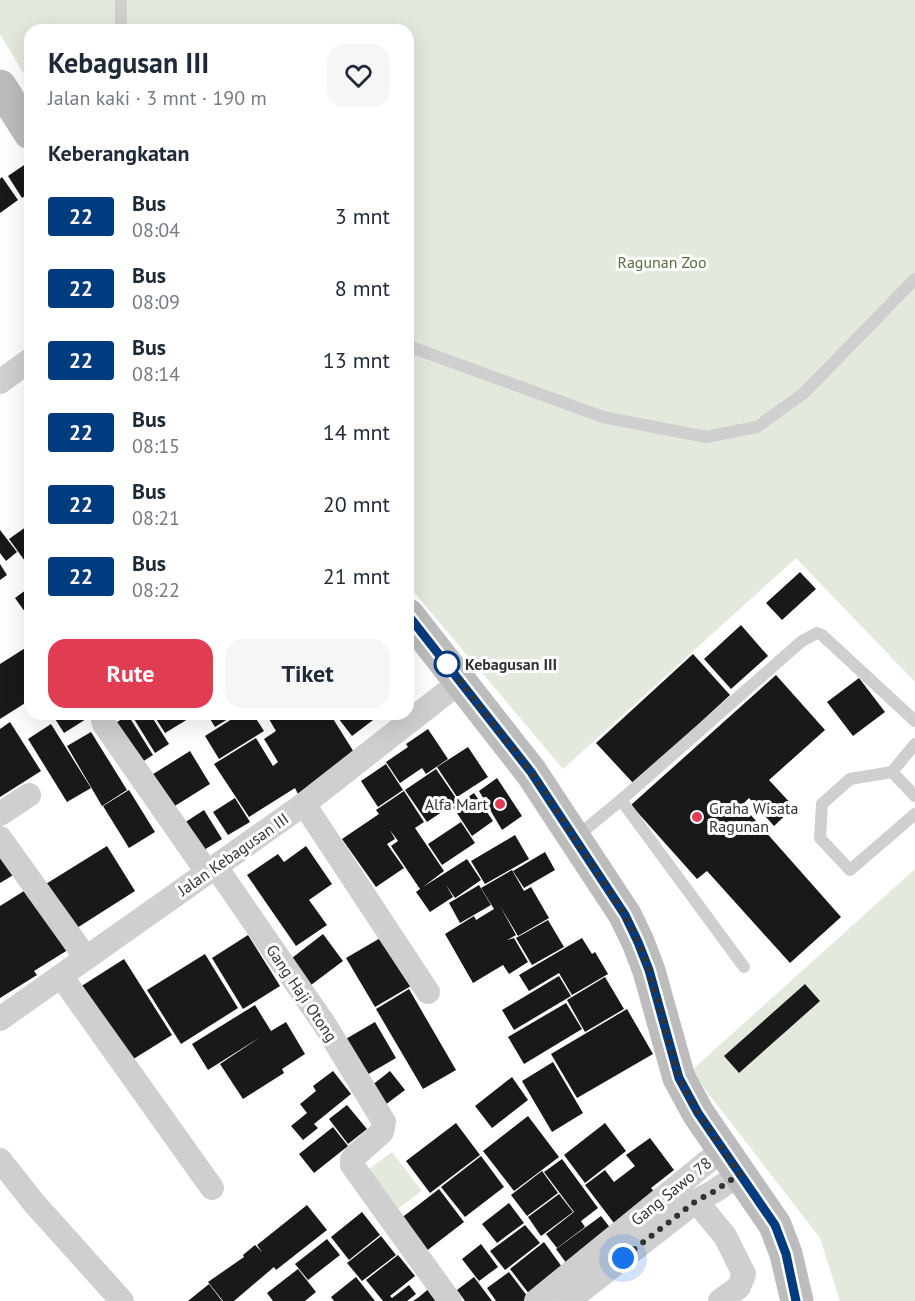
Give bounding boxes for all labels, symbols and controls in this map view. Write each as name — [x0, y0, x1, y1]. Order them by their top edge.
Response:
text: Kebagusan III — [48, 44, 209, 81]
button: heart — [327, 44, 390, 107]
text: Jalan kaki · 3 mnt · 190 m — [48, 85, 267, 111]
text: Keberangkatan — [48, 139, 189, 167]
text: Bus — [132, 189, 166, 217]
text: 3 mnt — [335, 202, 390, 230]
text: 22 — [69, 203, 93, 230]
text: 08:04 — [132, 217, 180, 243]
park label: Ragunan Zoo — [618, 252, 706, 272]
text: Bus — [132, 261, 166, 289]
text: 8 mnt — [335, 274, 390, 302]
text: 22 — [69, 275, 93, 302]
text: 08:09 — [132, 289, 180, 315]
text: Bus — [132, 333, 166, 361]
text: 13 mnt — [323, 346, 390, 374]
text: 22 — [69, 347, 93, 374]
text: 08:14 — [132, 361, 180, 387]
text: Bus — [132, 405, 166, 433]
text: 14 mnt — [323, 418, 390, 446]
text: 22 — [69, 419, 93, 446]
text: 08:15 — [132, 433, 180, 459]
text: Bus — [132, 477, 166, 505]
text: 20 mnt — [323, 490, 390, 518]
text: 22 — [69, 491, 93, 518]
text: 08:21 — [132, 505, 180, 531]
text: Bus — [132, 549, 166, 577]
text: 21 mnt — [323, 562, 390, 590]
text: 22 — [69, 563, 93, 590]
text: 08:22 — [132, 577, 180, 603]
button: Rute — [48, 639, 213, 708]
button: Tiket — [225, 639, 390, 708]
marker: Kebagusan III — [434, 651, 460, 677]
place label: Kebagusan III — [465, 654, 557, 674]
place label: Alfa Mart — [425, 794, 489, 814]
marker: Alfa Mart — [493, 797, 507, 811]
place label: Graha Wisata Ragunan — [709, 798, 798, 836]
street label: Jalan Kebagusan III — [173, 808, 292, 900]
marker: Graha Wisata Ragunan — [690, 810, 704, 824]
street label: Gang Haji Otong — [262, 941, 342, 1045]
street label: Gang Sawo 78 — [627, 1153, 715, 1229]
your location — [608, 1243, 638, 1273]

